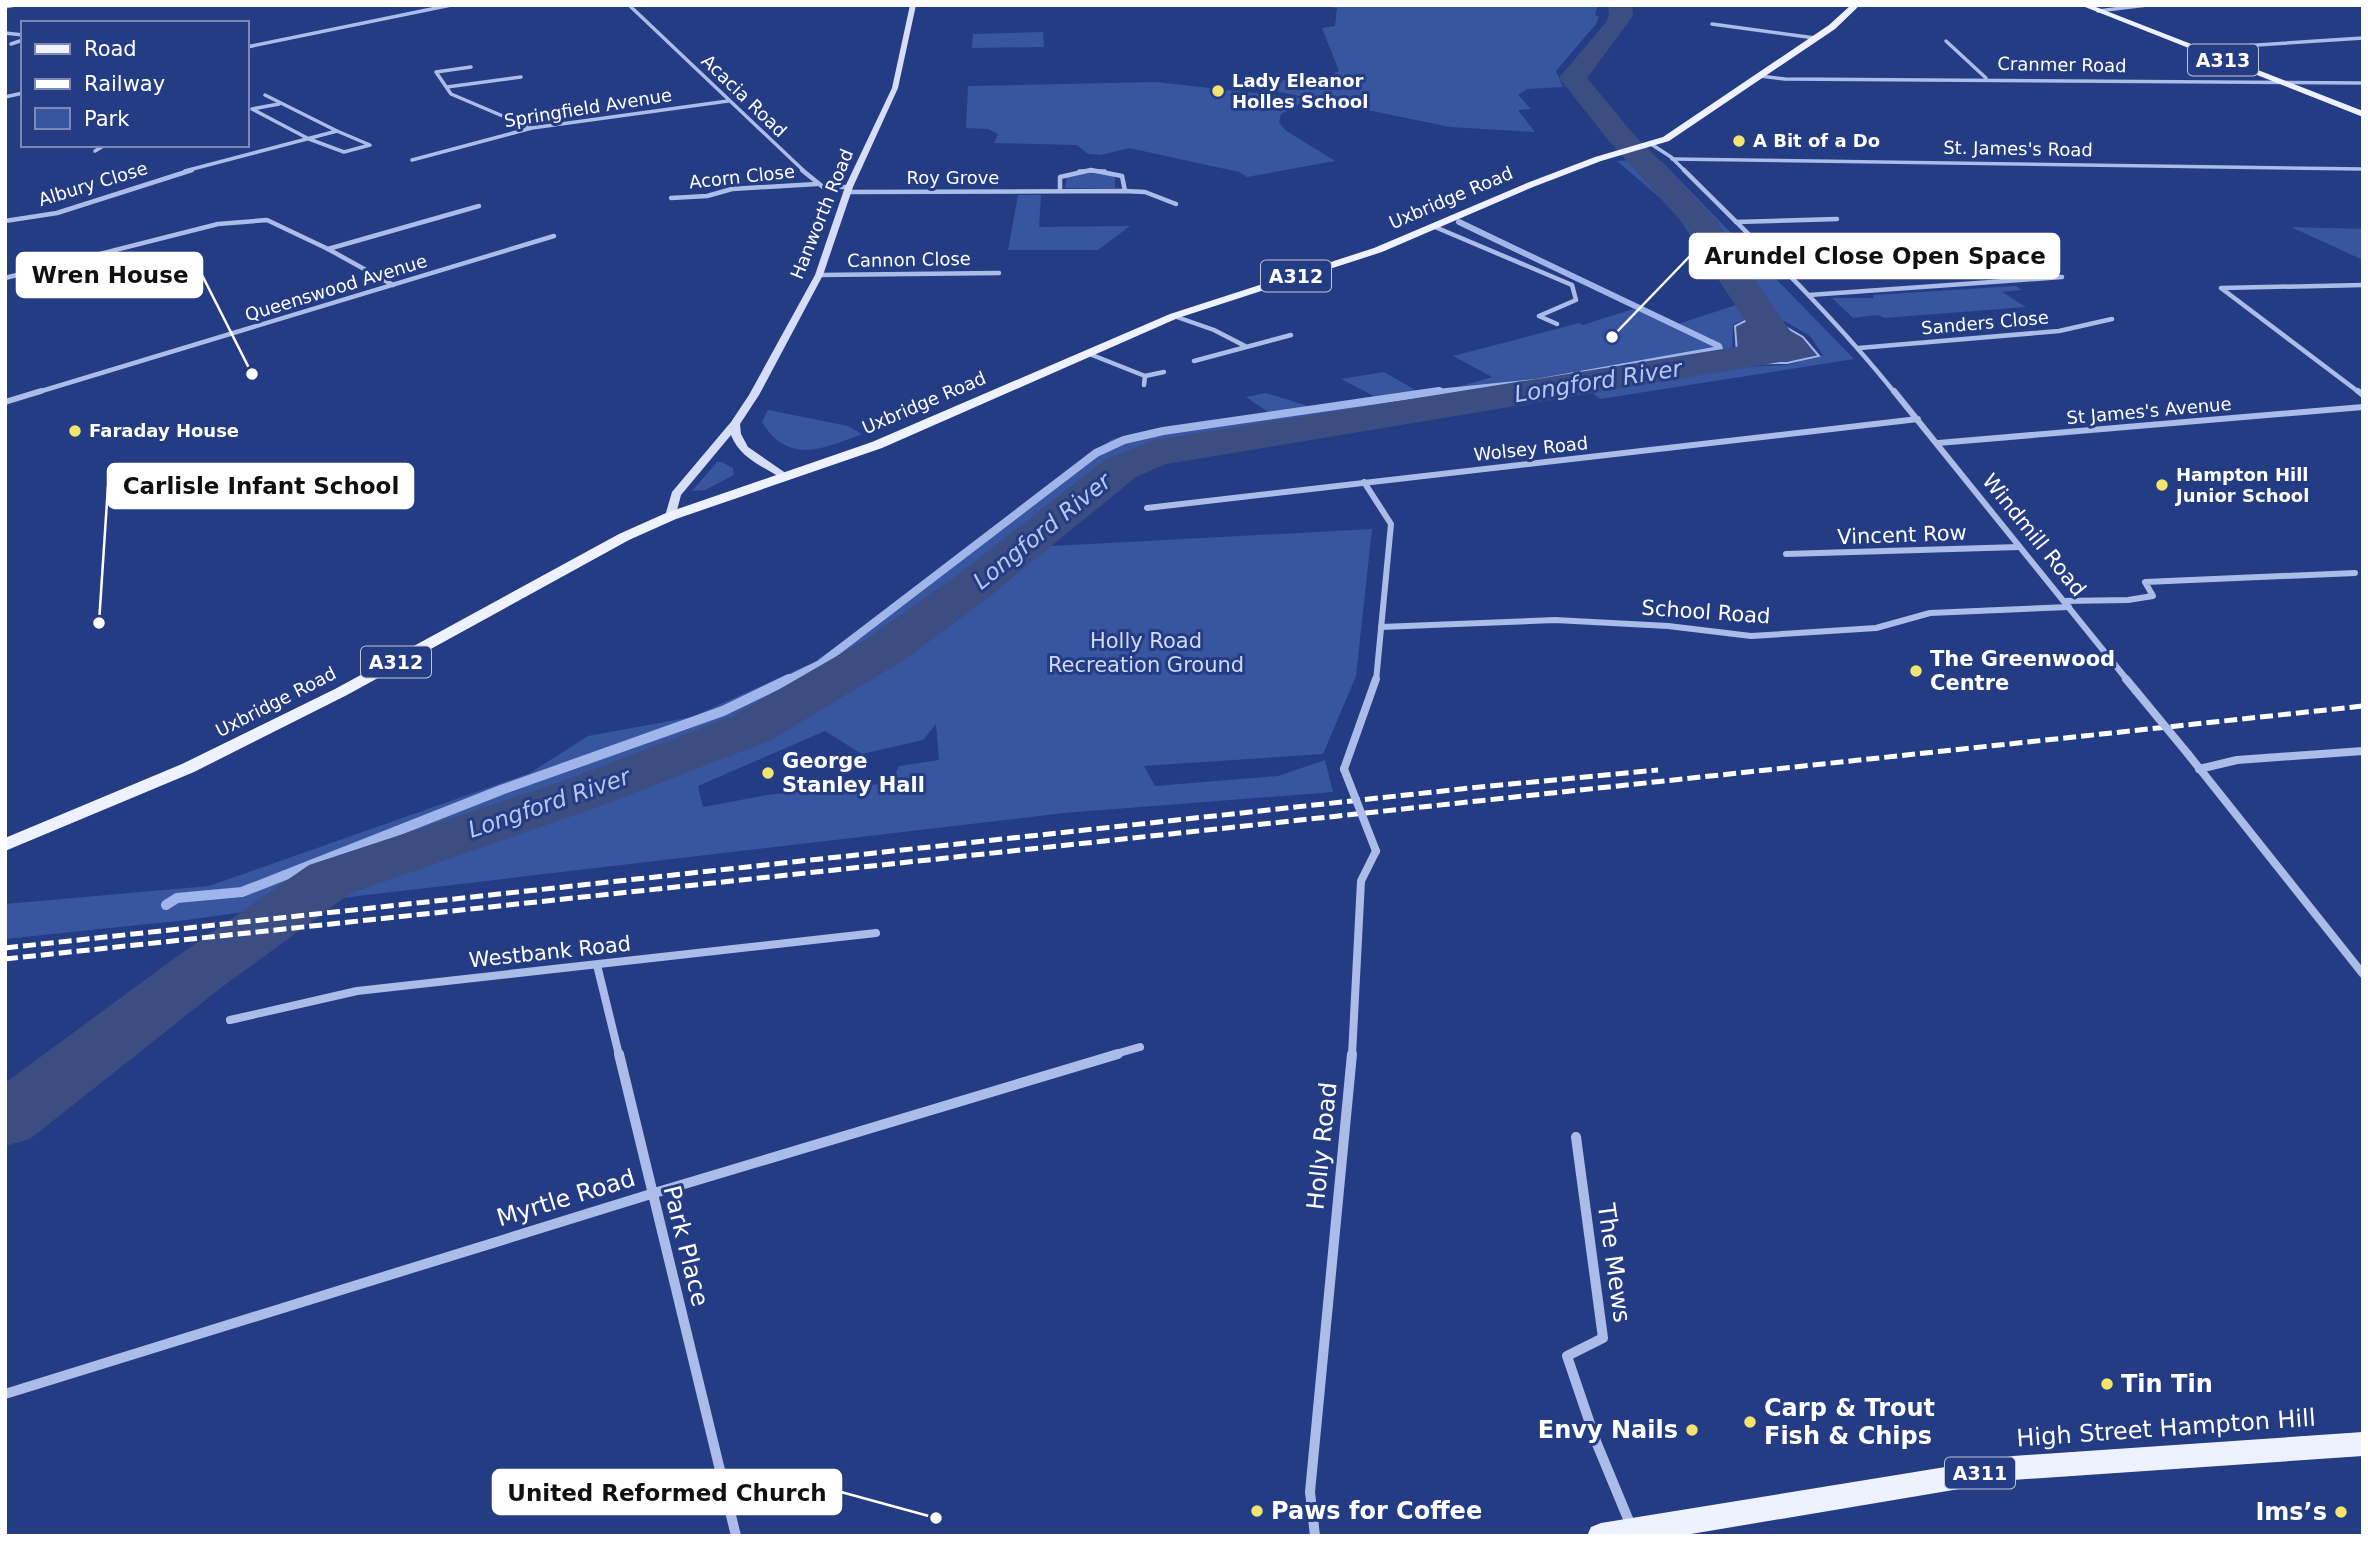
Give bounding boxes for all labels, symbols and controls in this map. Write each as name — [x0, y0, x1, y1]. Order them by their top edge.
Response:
legend — [21, 21, 248, 147]
text: Road — [84, 37, 137, 61]
road number: A313 — [2188, 44, 2258, 76]
street label: Acacia Road — [698, 50, 791, 141]
street label: Cranmer Road — [1997, 53, 2127, 76]
place label: Lady Eleanor Holles School — [1232, 70, 1368, 112]
text: Railway — [84, 72, 165, 96]
marker: Lady Eleanor Holles School — [1210, 83, 1226, 99]
street label: Springfield Avenue — [503, 84, 673, 131]
text: Park — [84, 107, 130, 131]
place label: A Bit of a Do — [1753, 130, 1880, 151]
marker: A Bit of a Do — [1731, 133, 1747, 149]
street label: St. James's Road — [1943, 137, 2093, 160]
street label: Hanworth Road — [786, 146, 857, 282]
street label: Albury Close — [36, 157, 150, 210]
street label: Acorn Close — [688, 161, 796, 192]
street label: Uxbridge Road — [1386, 162, 1516, 233]
street label: Roy Grove — [907, 167, 999, 188]
callout: Arundel Close Open Space — [1690, 234, 2059, 278]
text: Arundel Close Open Space — [1704, 243, 2046, 269]
street label: Cannon Close — [847, 248, 971, 271]
street label: Queenswood Avenue — [242, 250, 429, 325]
callout: Wren House — [17, 253, 202, 297]
road number: A312 — [1261, 260, 1331, 292]
text: Wren House — [31, 262, 189, 288]
street label: Sanders Close — [1920, 306, 2050, 339]
water label: Longford River — [1512, 355, 1685, 407]
street label: Uxbridge Road — [859, 367, 989, 438]
street label: St James's Avenue — [2066, 393, 2232, 428]
place label: Faraday House — [89, 420, 239, 441]
marker: Faraday House — [67, 423, 83, 439]
street label: Wolsey Road — [1473, 432, 1589, 465]
callout: Carlisle Infant School — [108, 464, 413, 508]
place label: Hampton Hill Junior School — [2174, 464, 2309, 506]
water label: Longford River — [968, 467, 1117, 594]
street label: Windmill Road — [1977, 469, 2091, 601]
text: Carlisle Infant School — [123, 473, 399, 499]
marker: Hampton Hill Junior School — [2154, 477, 2170, 493]
street label: Vincent Row — [1837, 521, 1967, 549]
street label: School Road — [1641, 596, 1771, 628]
park label: Holly Road Recreation Ground — [1048, 629, 1244, 677]
road number: A312 — [361, 646, 431, 678]
place label: The Greenwood Centre — [1930, 647, 2115, 695]
street label: Uxbridge Road — [212, 662, 340, 741]
marker: The Greenwood Centre — [1908, 663, 1924, 679]
place label: George Stanley Hall — [782, 749, 925, 797]
water label: Longford River — [465, 763, 635, 843]
marker: George Stanley Hall — [760, 765, 776, 781]
street label: Westbank Road — [468, 932, 632, 972]
street label: Holly Road — [1301, 1081, 1343, 1211]
street label: Myrtle Road — [493, 1164, 639, 1232]
street label: Park Place — [657, 1183, 715, 1309]
street label: The Mews — [1592, 1201, 1636, 1324]
place label: Tin Tin — [2121, 1370, 2213, 1398]
marker: Tin Tin — [2099, 1376, 2115, 1392]
place label: Carp & Trout Fish & Chips — [1764, 1394, 1935, 1450]
street label: High Street Hampton Hill — [2016, 1404, 2316, 1452]
marker: Carp & Trout Fish & Chips — [1742, 1414, 1758, 1430]
place label: Envy Nails — [1538, 1416, 1678, 1444]
marker: Envy Nails — [1684, 1422, 1700, 1438]
road number: A311 — [1945, 1457, 2015, 1488]
callout: United Reformed Church — [493, 1470, 841, 1514]
text: United Reformed Church — [507, 1480, 827, 1506]
place label: Paws for Coffee — [1271, 1497, 1482, 1525]
place label: Ims’s — [2255, 1498, 2327, 1526]
marker: Paws for Coffee — [1249, 1503, 1265, 1519]
marker: Ims’s — [2333, 1504, 2349, 1520]

